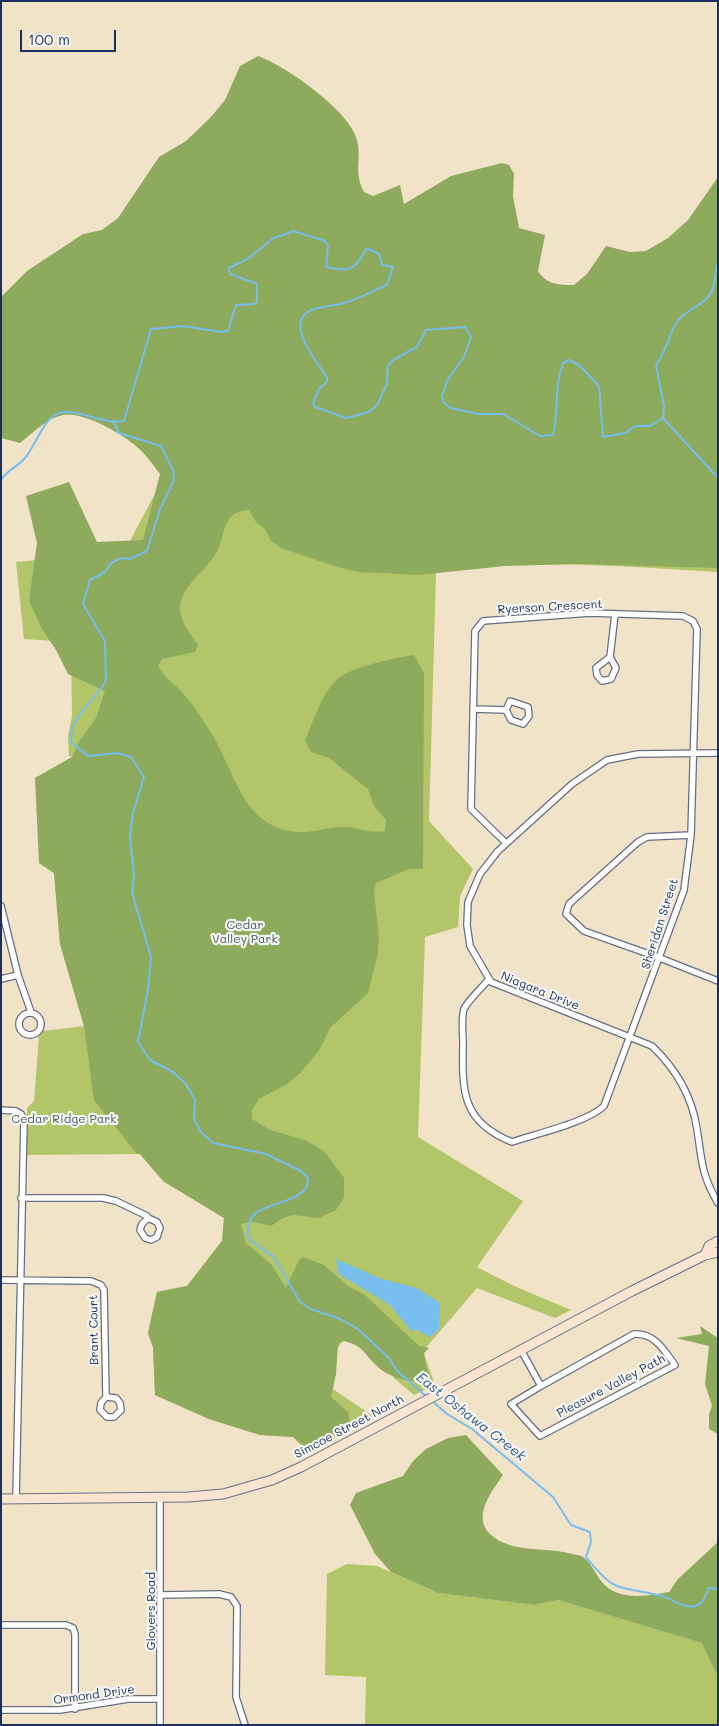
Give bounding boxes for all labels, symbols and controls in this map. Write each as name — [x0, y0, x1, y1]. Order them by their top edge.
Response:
scale bar — [22, 20, 119, 52]
text: 100 m — [28, 29, 70, 49]
street label: Ryerson Crescent — [497, 597, 603, 617]
street label: Sheridan Street — [639, 877, 681, 971]
park label: Cedar Valley Park — [212, 918, 278, 946]
street label: Niagara Drive — [499, 969, 581, 1013]
park label: Cedar Ridge Park — [11, 1112, 117, 1126]
street label: Brant Court — [86, 1295, 102, 1365]
street label: Pleasure Valley Path — [554, 1351, 668, 1421]
water label: East Oshawa Creek — [413, 1369, 529, 1465]
street label: Simcoe Street North — [292, 1392, 406, 1462]
street label: Glovers Road — [144, 1572, 158, 1650]
street label: Ormond Drive — [52, 1682, 136, 1708]

